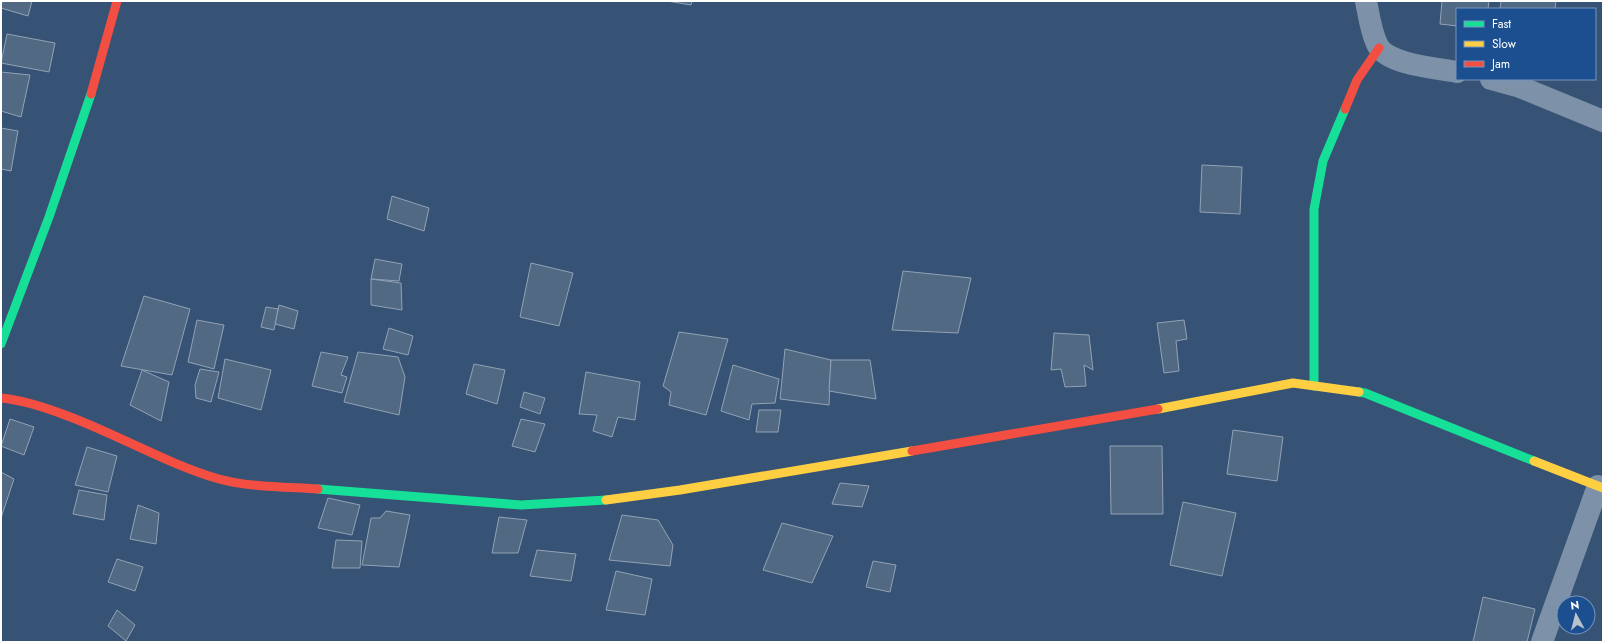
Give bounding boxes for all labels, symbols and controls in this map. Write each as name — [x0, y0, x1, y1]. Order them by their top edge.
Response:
legend — [1456, 8, 1596, 80]
text: Fast — [1492, 15, 1511, 33]
text: Slow — [1492, 35, 1517, 53]
text: Jam — [1490, 55, 1510, 73]
north arrow — [1556, 595, 1596, 635]
text: N — [1569, 597, 1580, 614]

